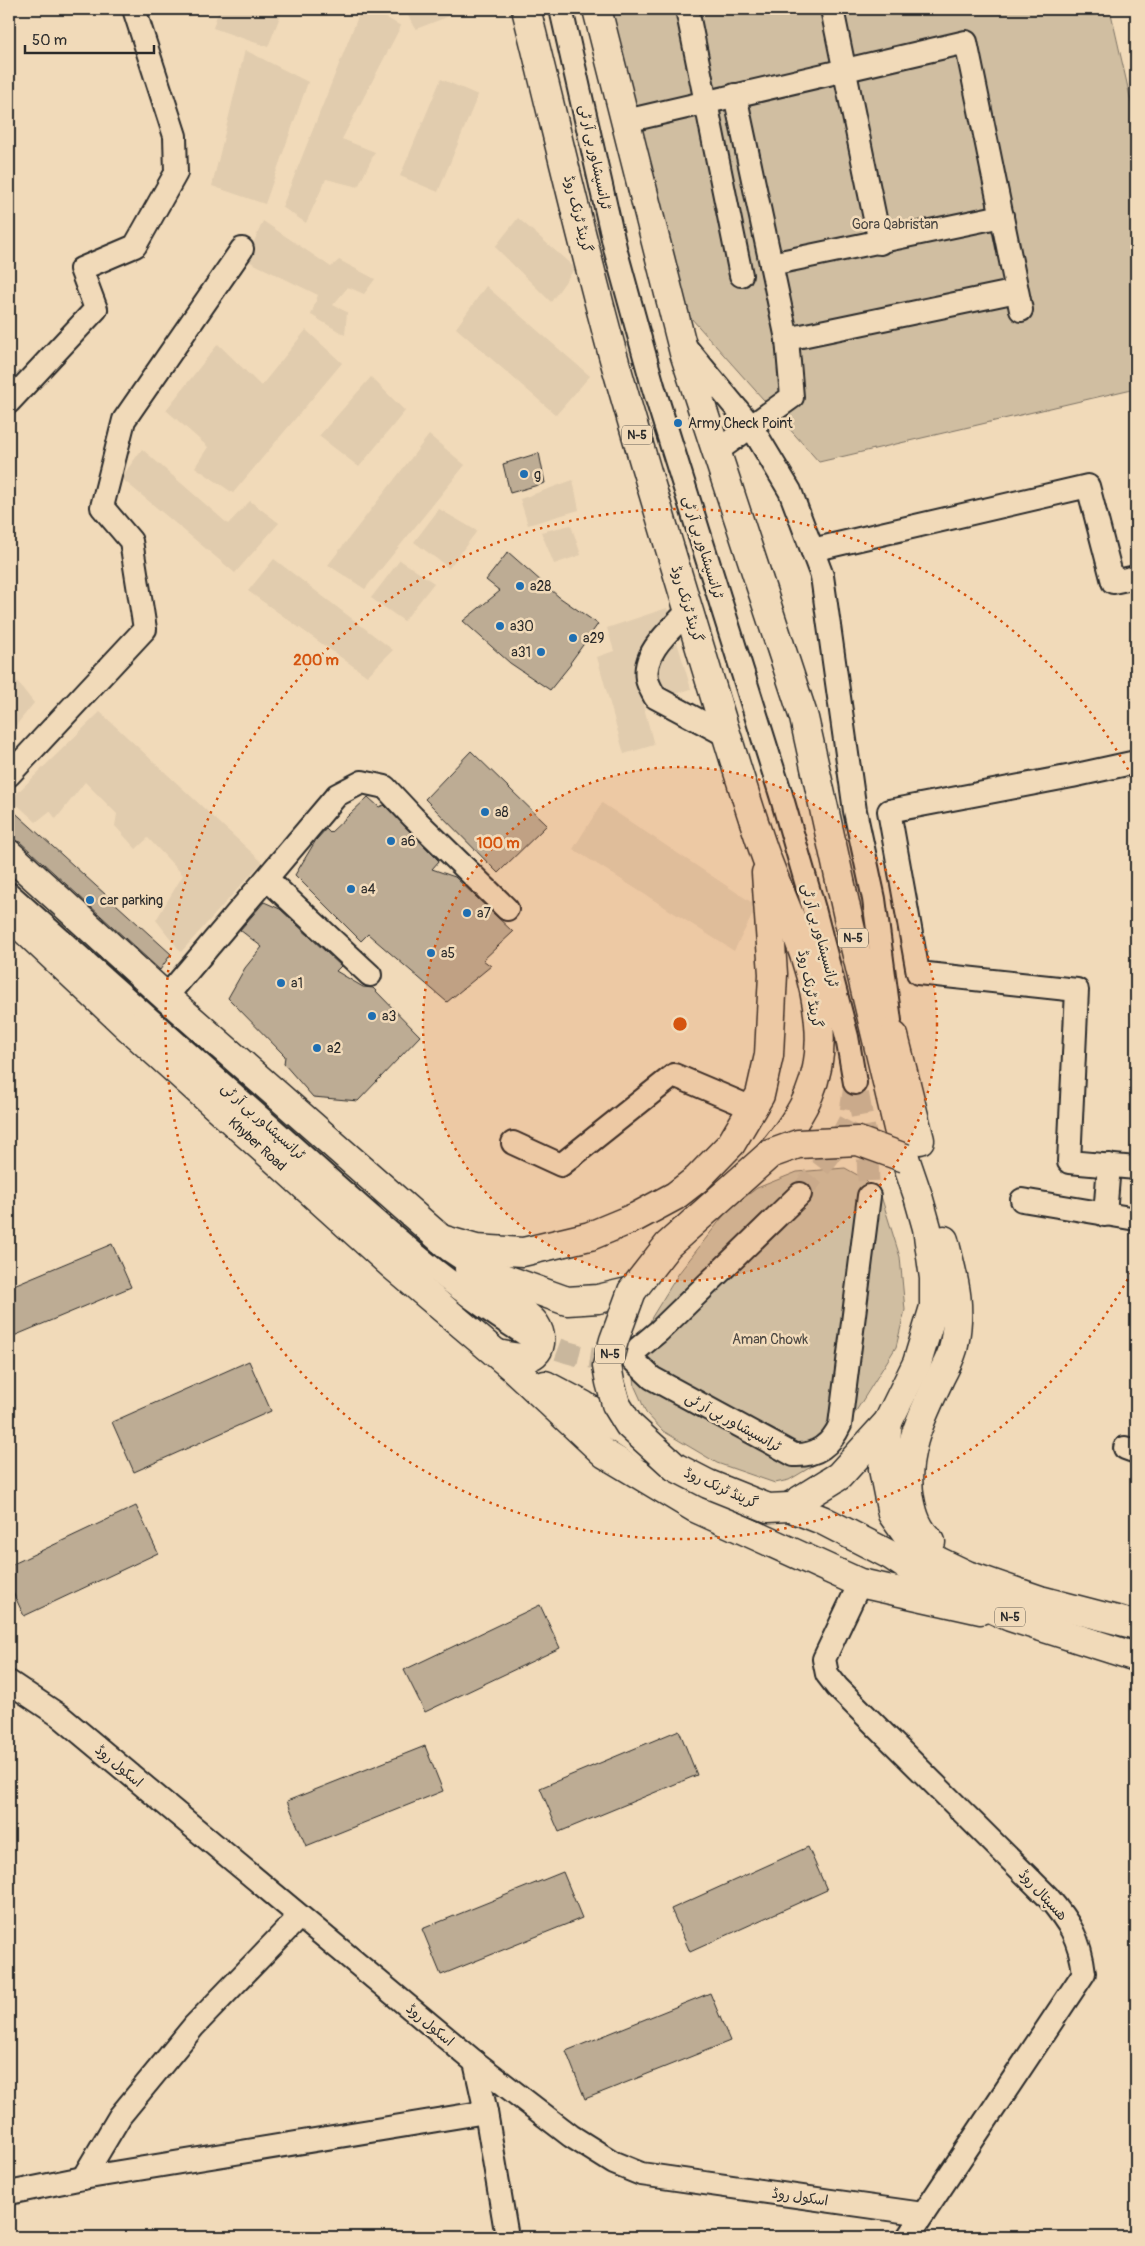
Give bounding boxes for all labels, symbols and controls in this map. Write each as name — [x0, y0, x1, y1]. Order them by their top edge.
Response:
scale bar — [25, 22, 154, 54]
text: 50 m — [32, 31, 67, 50]
street label: ٹرانسپشاور بی آر ٹی — [575, 103, 615, 212]
street label: گرینڈ ٹرنک روڈ — [560, 174, 596, 254]
park label: Gora Qabristan — [852, 216, 938, 233]
place label: Army Check Point — [688, 415, 793, 432]
marker: Army Check Point — [672, 417, 684, 429]
road number: N-5 — [622, 426, 652, 444]
place label: g — [534, 466, 541, 483]
marker: g — [518, 468, 530, 480]
street label: ٹرانسپشاور بی آر ٹی — [678, 494, 727, 602]
street label: گرینڈ ٹرنک روڈ — [667, 564, 707, 644]
place label: a28 — [530, 578, 551, 595]
marker: a28 — [514, 580, 526, 592]
place label: a30 — [510, 618, 534, 635]
marker: a30 — [494, 620, 506, 632]
place label: a29 — [583, 630, 605, 647]
marker: a29 — [567, 632, 579, 644]
place label: a31 — [511, 644, 531, 661]
marker: a31 — [535, 646, 547, 658]
text: 200 m — [293, 651, 339, 670]
place label: a8 — [495, 804, 509, 821]
marker: a8 — [479, 806, 491, 818]
place label: a6 — [401, 833, 416, 850]
text: 100 m — [477, 834, 519, 853]
marker: a6 — [385, 835, 397, 847]
place label: a4 — [361, 881, 376, 898]
street label: ٹرانسپشاور بی آر ٹی — [797, 881, 842, 990]
marker: a4 — [345, 883, 357, 895]
place label: car parking — [100, 892, 163, 909]
marker: car parking — [84, 894, 96, 906]
place label: a7 — [477, 905, 492, 922]
marker: a7 — [461, 907, 473, 919]
road number: N-5 — [838, 928, 868, 948]
place label: a5 — [441, 945, 455, 962]
marker: a5 — [425, 947, 437, 959]
street label: گرینڈ ٹرنک روڈ — [794, 949, 826, 1029]
place label: a1 — [291, 975, 303, 992]
marker: a1 — [275, 977, 287, 989]
place label: a3 — [382, 1008, 397, 1025]
marker: a3 — [366, 1010, 378, 1022]
centre of rings — [671, 1015, 689, 1033]
place label: a2 — [327, 1040, 342, 1057]
marker: a2 — [311, 1042, 323, 1054]
street label: ٹرانسپشاور بی آر ٹی — [217, 1079, 309, 1164]
street label: Khyber Road — [225, 1114, 290, 1174]
park label: Aman Chowk — [732, 1331, 808, 1348]
road number: N-5 — [595, 1345, 625, 1364]
street label: ٹرانسپشاور بی آر ٹی — [682, 1389, 784, 1457]
street label: گرینڈ ٹرنک روڈ — [681, 1464, 761, 1512]
road number: N-5 — [995, 1608, 1025, 1626]
street label: اسکول روڈ — [92, 1741, 146, 1791]
street label: ھسپتال روڈ — [1014, 1866, 1071, 1925]
street label: اسکول روڈ — [403, 2000, 457, 2050]
street label: اسکول روڈ — [771, 2185, 829, 2209]

